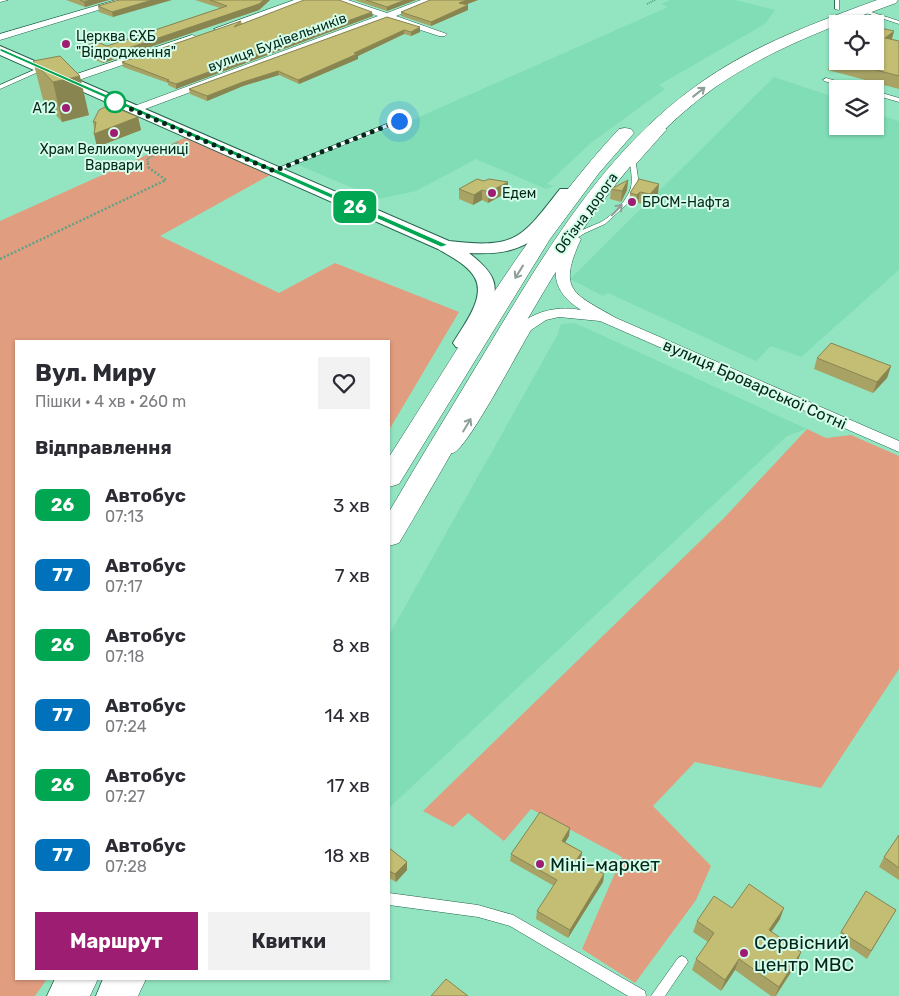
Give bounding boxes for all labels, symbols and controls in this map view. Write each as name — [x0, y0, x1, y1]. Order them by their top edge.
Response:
street label: вулиця Будівельників — [205, 9, 349, 75]
map controls — [829, 15, 884, 135]
button: locate — [829, 15, 884, 70]
place label: Церква ЄХБ "Відродження" — [76, 28, 176, 61]
marker: Церква ЄХБ "Відродження" — [60, 38, 72, 50]
button: layers — [829, 80, 884, 135]
one-way arrow — [692, 87, 706, 97]
unlabelled marker — [104, 91, 126, 113]
place label: А12 — [32, 100, 56, 117]
marker: А12 — [60, 102, 72, 114]
your location — [387, 109, 412, 134]
marker: Храм Великомучениці Варвари — [108, 127, 120, 139]
place label: Храм Великомучениці Варвари — [40, 141, 188, 174]
street label: Обʼїзна дорога — [551, 169, 622, 257]
place label: Едем — [502, 185, 536, 202]
marker: Едем — [486, 187, 498, 199]
line badge: 26 — [332, 191, 378, 223]
place label: БРСМ-Нафта — [642, 194, 730, 211]
text: 26 — [343, 196, 367, 218]
marker: БРСМ-Нафта — [626, 196, 638, 208]
one-way arrow — [611, 204, 623, 217]
one-way arrow — [514, 264, 524, 278]
street label: вулиця Броварської Сотні — [660, 335, 849, 434]
button: heart — [318, 357, 370, 409]
text: Вул. Миру — [35, 359, 156, 387]
text: Пішки · 4 хв · 260 m — [35, 392, 186, 411]
one-way arrow — [463, 419, 473, 433]
text: Відправлення — [35, 436, 172, 459]
text: Автобус — [105, 484, 186, 507]
text: 26 — [51, 494, 74, 516]
text: 3 хв — [333, 494, 370, 517]
text: 07:13 — [105, 507, 144, 526]
text: Автобус — [105, 554, 186, 577]
text: 77 — [52, 564, 73, 586]
text: 7 хв — [335, 564, 370, 587]
text: 07:17 — [105, 577, 143, 596]
text: Автобус — [105, 624, 186, 647]
text: 26 — [51, 634, 74, 656]
text: 8 хв — [332, 634, 370, 657]
text: 07:18 — [105, 647, 145, 666]
text: Автобус — [105, 694, 186, 717]
text: 77 — [52, 704, 73, 726]
text: 14 хв — [325, 704, 370, 727]
text: 07:24 — [105, 717, 147, 736]
text: Автобус — [105, 764, 186, 787]
text: 26 — [51, 774, 74, 796]
text: 17 хв — [327, 774, 370, 797]
text: 07:27 — [105, 787, 145, 806]
text: Автобус — [105, 834, 186, 857]
text: 77 — [52, 844, 73, 866]
text: 18 хв — [324, 844, 370, 867]
place label: Міні-маркет — [550, 853, 660, 876]
text: 07:28 — [105, 857, 147, 876]
marker: Міні-маркет — [534, 858, 546, 870]
button: Маршрут — [35, 912, 198, 970]
button: Квитки — [208, 912, 370, 970]
place label: Сервісний центр МВС — [754, 931, 854, 976]
marker: Сервісний центр МВС — [738, 947, 750, 959]

